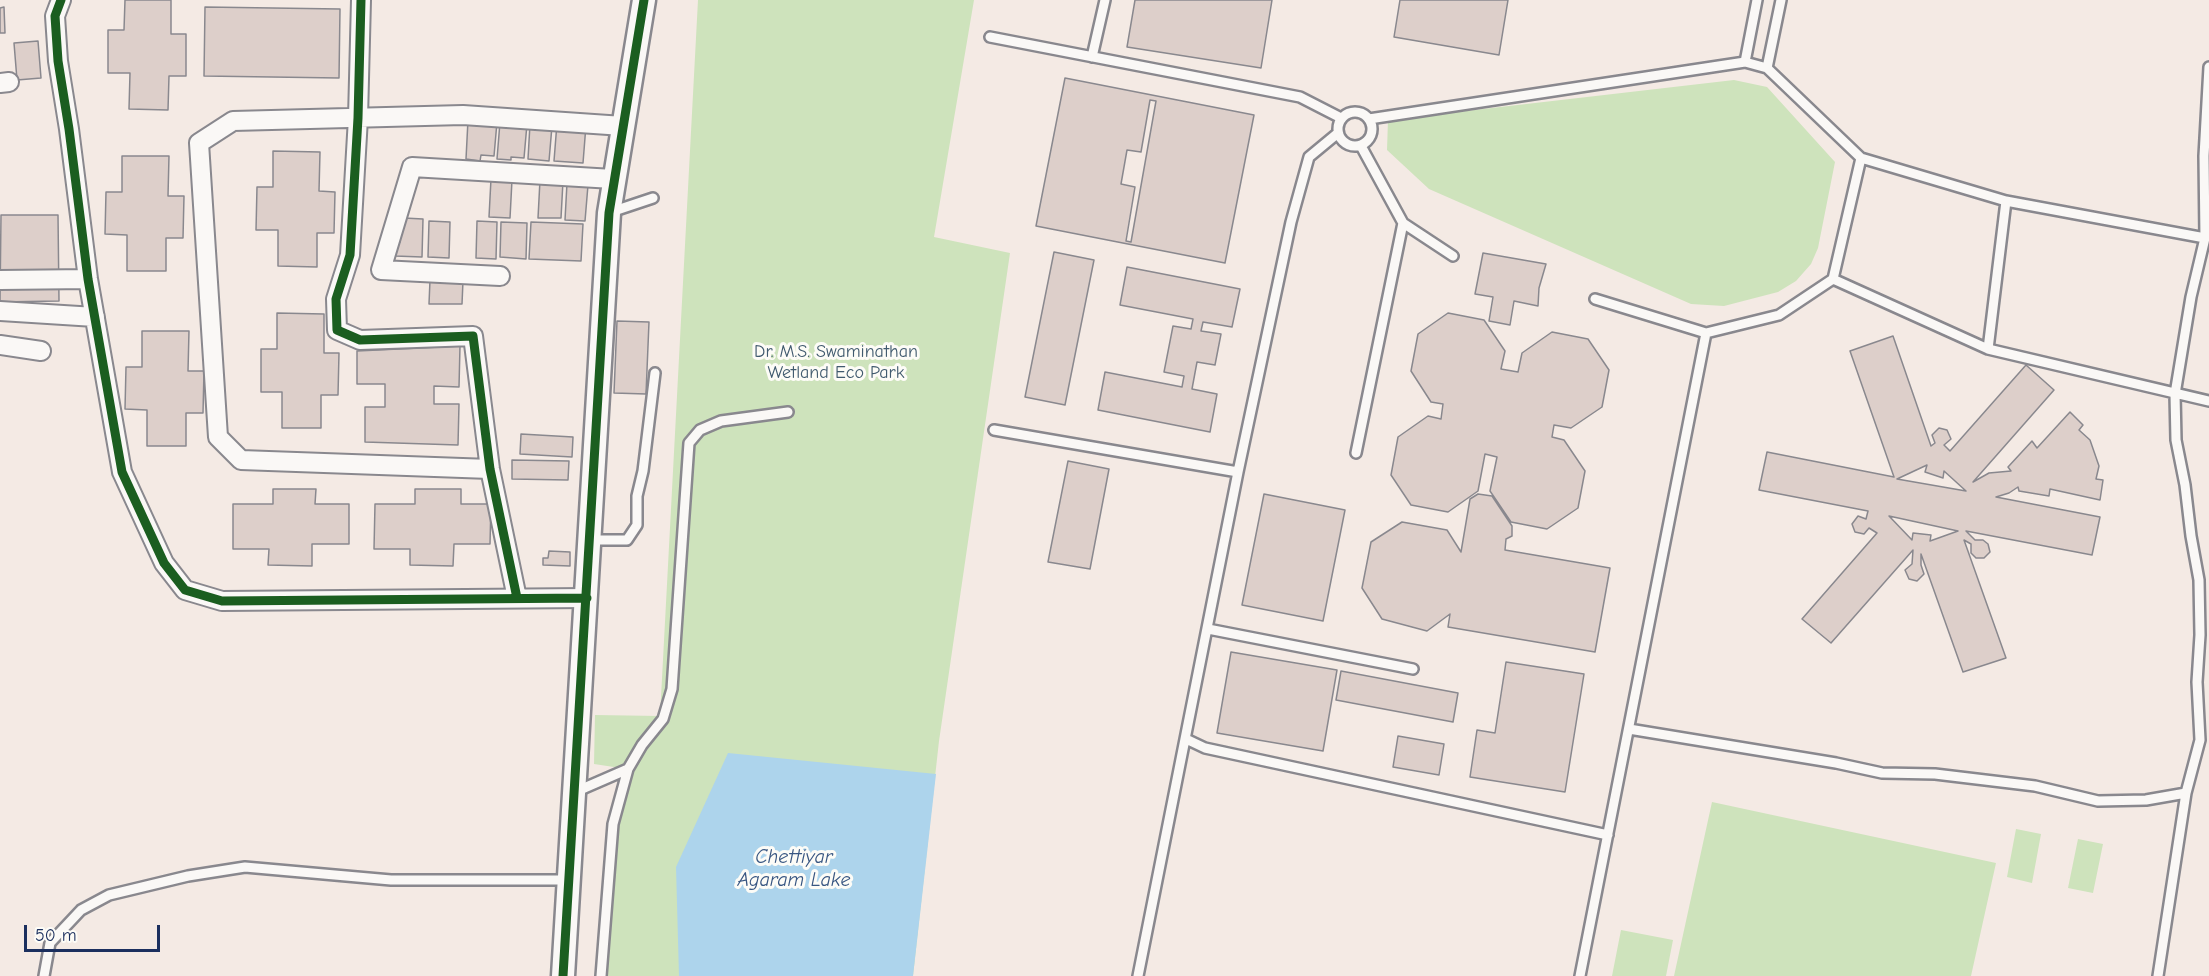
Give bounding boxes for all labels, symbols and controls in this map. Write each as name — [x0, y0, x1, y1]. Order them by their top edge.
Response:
park label: Dr. M.S. Swaminathan Wetland Eco Park — [754, 341, 918, 384]
water label: Chettiyar Agaram Lake — [737, 845, 851, 892]
scale bar — [27, 913, 164, 951]
text: 50 m — [35, 925, 77, 946]

